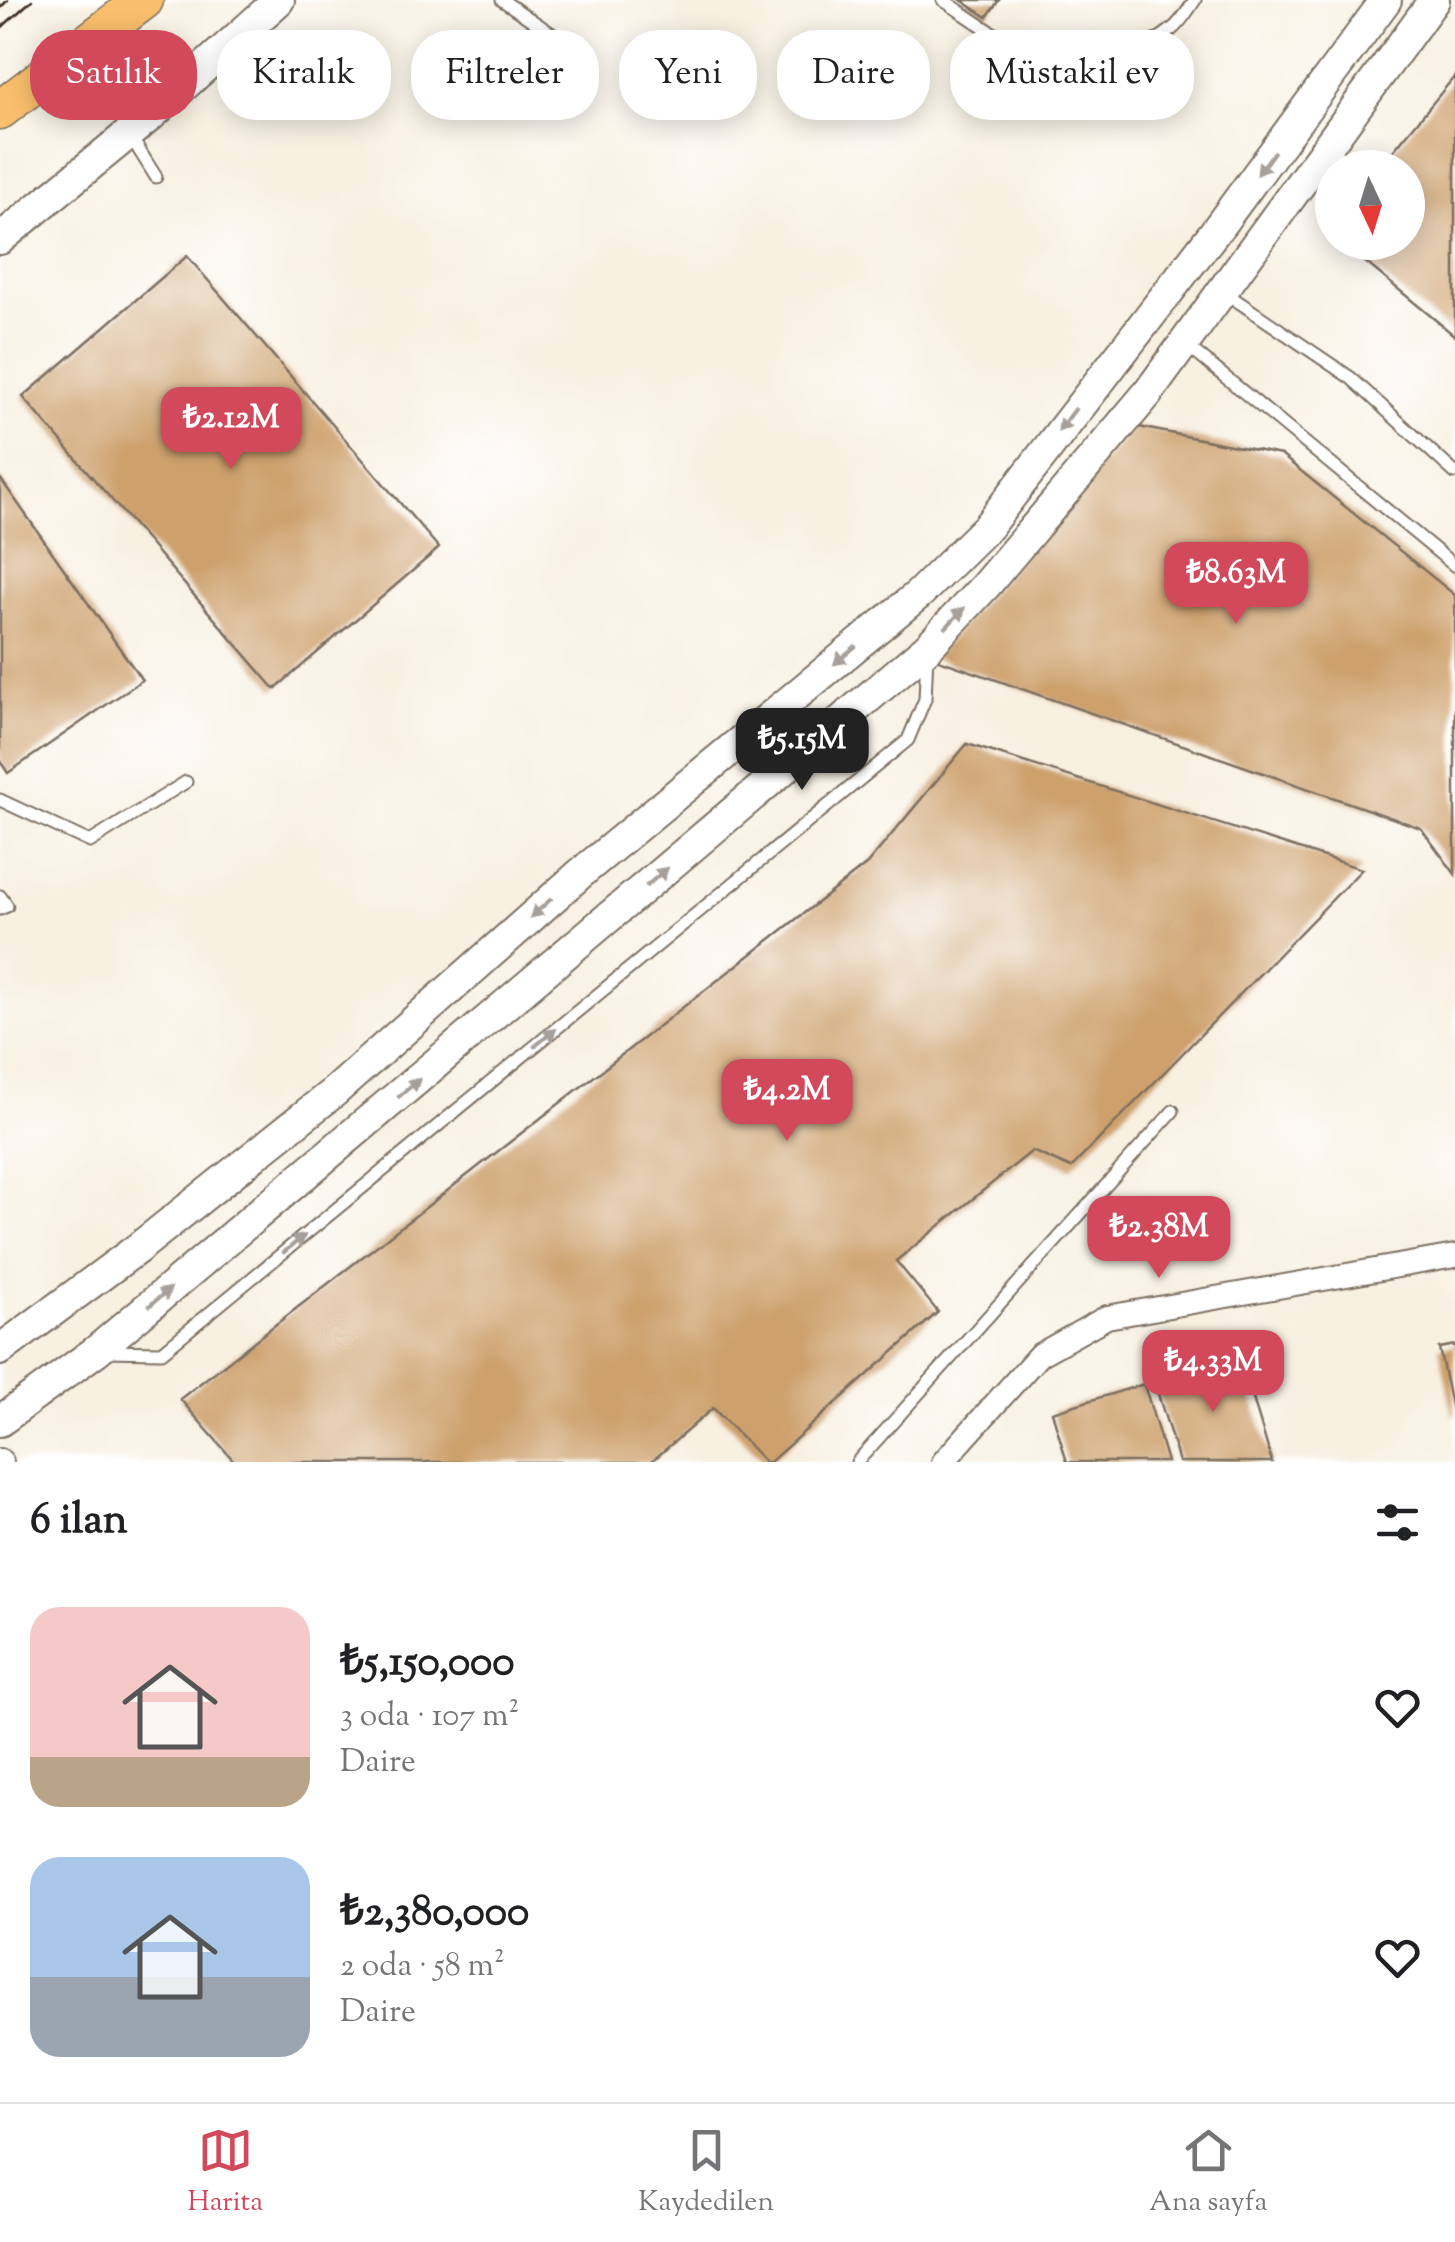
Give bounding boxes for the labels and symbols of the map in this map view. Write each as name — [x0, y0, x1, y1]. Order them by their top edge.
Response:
one-way arrow — [1256, 150, 1276, 176]
north arrow — [1315, 150, 1425, 260]
pin: ₺2.12M — [150, 387, 312, 472]
one-way arrow — [1058, 407, 1078, 433]
pin: ₺8.63M — [1155, 542, 1317, 627]
one-way arrow — [943, 607, 966, 631]
one-way arrow — [832, 644, 857, 665]
pin: ₺5.15M — [721, 708, 883, 793]
one-way arrow — [644, 867, 669, 889]
one-way arrow — [529, 897, 554, 919]
one-way arrow — [533, 1028, 558, 1049]
pin: ₺4.2M — [717, 1059, 857, 1144]
one-way arrow — [396, 1077, 421, 1099]
pin: ₺2.38M — [1078, 1196, 1240, 1281]
one-way arrow — [282, 1234, 307, 1255]
one-way arrow — [148, 1287, 173, 1308]
pin: ₺4.33M — [1132, 1330, 1294, 1415]

